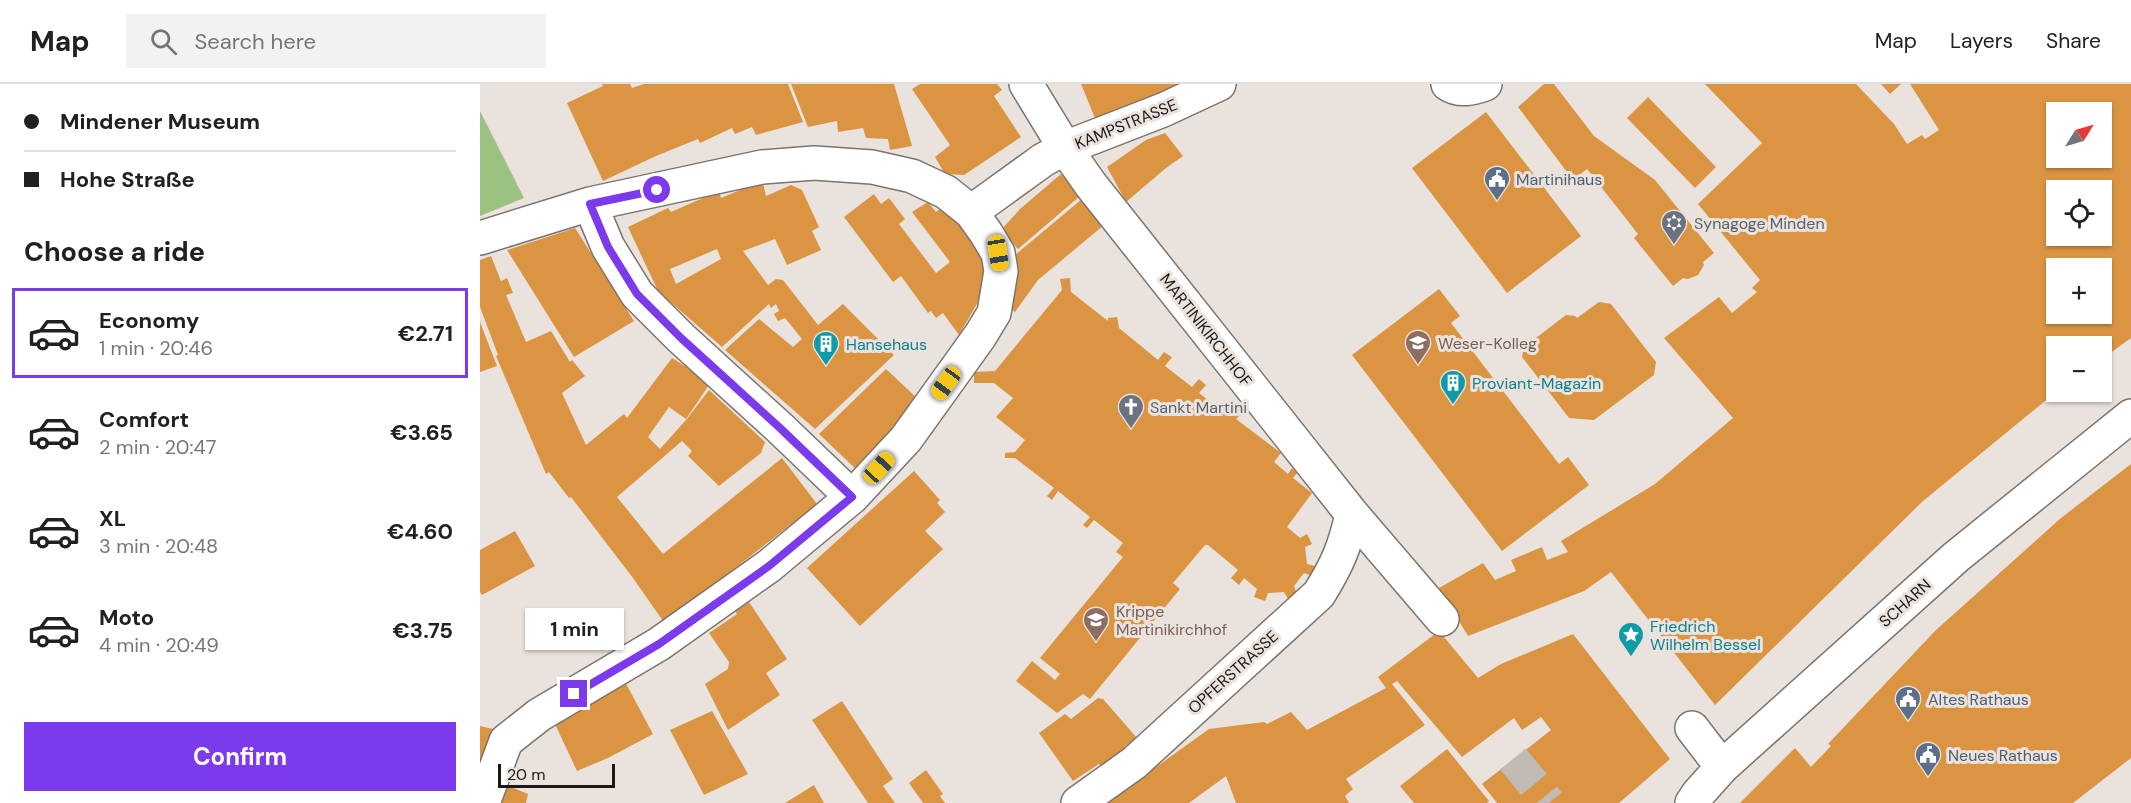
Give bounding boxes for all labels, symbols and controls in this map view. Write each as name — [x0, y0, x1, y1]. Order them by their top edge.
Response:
search box — [126, 14, 546, 68]
text: Map — [30, 23, 90, 60]
icon: search — [147, 25, 180, 58]
text: Search here — [195, 27, 316, 56]
text: Map — [1875, 27, 1917, 55]
text: Layers — [1950, 27, 2013, 55]
text: Share — [2046, 27, 2101, 55]
street label: KAMPSTRASSE — [1072, 94, 1180, 154]
north arrow — [2046, 102, 2112, 168]
map controls — [2046, 102, 2112, 402]
text: Mindener Museum — [60, 107, 260, 136]
public building icon: Martinihaus — [1482, 164, 1512, 202]
text: Hohe Straße — [60, 165, 195, 194]
place label: Martinihaus — [1516, 169, 1602, 190]
route start — [643, 176, 670, 203]
button: locate — [2046, 180, 2112, 246]
synagogue icon: Synagoge Minden — [1659, 208, 1689, 246]
place label: Synagoge Minden — [1694, 213, 1825, 234]
text: Choose a ride — [24, 234, 205, 269]
car — [986, 234, 1010, 272]
button: + — [2046, 258, 2112, 324]
street label: MARTINIKIRCHHOF — [1155, 269, 1257, 391]
icon: car — [27, 306, 81, 360]
text: Economy — [99, 306, 199, 335]
text: €2.71 — [398, 319, 453, 348]
school or university icon: Weser-Kolleg — [1403, 328, 1433, 366]
building icon: Hansehaus — [811, 329, 841, 367]
place label: Weser-Kolleg — [1438, 333, 1537, 354]
place label: Hansehaus — [846, 334, 927, 355]
text: 1 min · 20:46 — [99, 335, 213, 361]
button: − — [2046, 336, 2112, 402]
car — [928, 363, 964, 403]
building icon: Proviant-Magazin — [1438, 368, 1468, 406]
place label: Proviant-Magazin — [1472, 373, 1601, 394]
church icon: Sankt Martini — [1116, 392, 1146, 430]
place label: Sankt Martini — [1150, 397, 1247, 418]
icon: car — [27, 405, 81, 459]
text: Comfort — [99, 405, 189, 434]
text: €3.65 — [390, 418, 453, 447]
text: 2 min · 20:47 — [99, 434, 216, 460]
car — [860, 449, 898, 487]
icon: car — [27, 504, 81, 558]
text: XL — [99, 504, 126, 533]
text: €4.60 — [387, 517, 453, 546]
text: 3 min · 20:48 — [99, 533, 218, 559]
street label: SCHARN — [1875, 574, 1935, 632]
place label: Krippe Martinikirchhof — [1116, 601, 1227, 640]
icon: car — [27, 603, 81, 657]
text: Moto — [99, 603, 154, 632]
school or university icon: Krippe Martinikirchhof — [1081, 605, 1111, 643]
callout: 1 min — [524, 607, 624, 649]
text: €3.75 — [392, 616, 453, 645]
text: 1 min — [550, 616, 599, 642]
place label: Friedrich Wilhelm Bessel — [1650, 616, 1761, 655]
place icon: Friedrich Wilhelm Bessel — [1616, 620, 1646, 658]
street label: OPFERSTRASSE — [1183, 626, 1283, 718]
text: 4 min · 20:49 — [99, 632, 219, 658]
route end — [560, 680, 587, 707]
public building icon: Altes Rathaus — [1893, 684, 1923, 722]
place label: Altes Rathaus — [1928, 689, 2029, 710]
button: Confirm — [24, 722, 456, 791]
public building icon: Neues Rathaus — [1913, 740, 1943, 778]
place label: Neues Rathaus — [1948, 745, 2058, 766]
scale bar — [498, 761, 615, 788]
text: 20 m — [507, 764, 546, 785]

